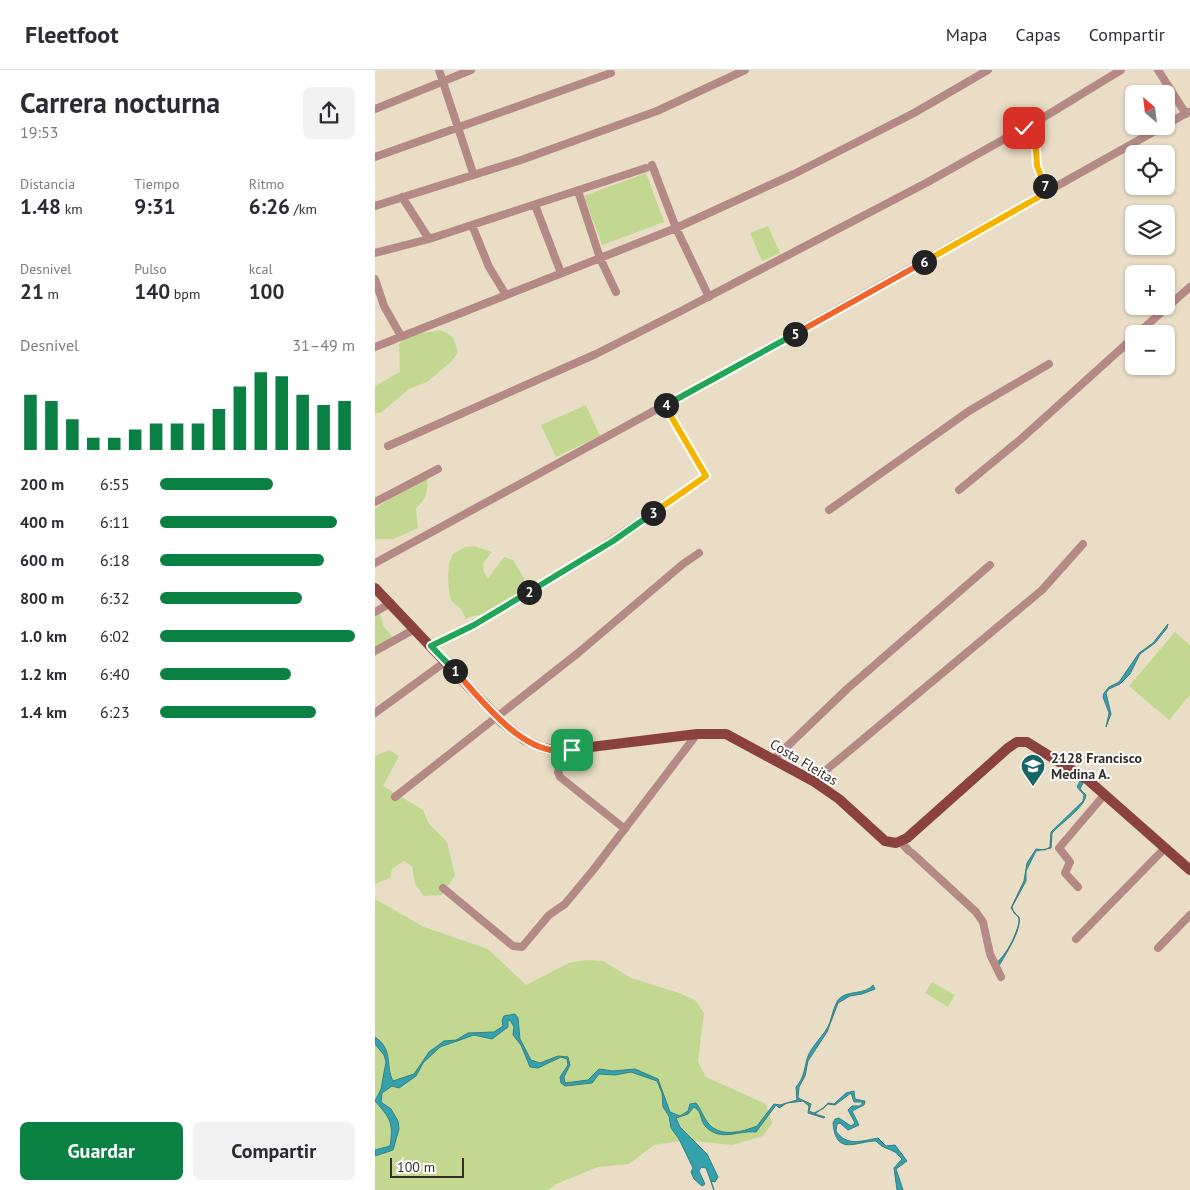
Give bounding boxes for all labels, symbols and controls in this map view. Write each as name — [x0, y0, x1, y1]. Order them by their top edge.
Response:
text: Fleetfoot — [25, 19, 119, 50]
text: Mapa — [946, 23, 988, 46]
text: Capas — [1016, 23, 1061, 46]
text: Compartir — [1089, 23, 1165, 46]
text: Carrera nocturna — [20, 84, 220, 121]
north arrow — [1125, 85, 1175, 135]
map controls — [1125, 85, 1175, 375]
button: share — [303, 87, 355, 139]
pin — [1003, 107, 1045, 149]
icon: check — [1010, 114, 1038, 142]
text: 19:53 — [20, 122, 58, 142]
button: locate — [1125, 145, 1175, 195]
pin: 7 — [1033, 174, 1057, 198]
text: Distancia — [20, 175, 75, 193]
text: Tiempo — [134, 175, 179, 193]
text: Ritmo — [249, 175, 284, 193]
text: 7 — [1042, 177, 1049, 195]
text: 1.48 — [20, 193, 61, 220]
text: 9:31 — [134, 193, 176, 220]
text: 6:26 — [249, 193, 290, 220]
text: km — [61, 200, 83, 218]
text: /km — [290, 200, 317, 218]
button: layers — [1125, 205, 1175, 255]
pin: 6 — [911, 250, 937, 274]
text: 6 — [921, 253, 928, 271]
text: Desnivel — [20, 260, 71, 278]
text: Pulso — [134, 260, 167, 278]
text: kcal — [249, 260, 273, 278]
button: + — [1125, 265, 1175, 315]
text: 21 — [20, 278, 44, 305]
text: 140 — [134, 278, 170, 305]
text: 100 — [249, 278, 284, 305]
text: m — [44, 285, 59, 303]
text: bpm — [170, 285, 200, 303]
pin: 5 — [783, 322, 807, 346]
text: 5 — [792, 325, 799, 343]
button: − — [1125, 325, 1175, 375]
text: Desnivel — [20, 335, 79, 355]
text: 31–49 m — [292, 335, 355, 355]
pin: 4 — [653, 392, 679, 418]
text: 4 — [663, 396, 670, 414]
text: 200 m — [20, 474, 64, 494]
text: 6:55 — [100, 474, 130, 494]
pin: 3 — [641, 500, 665, 526]
text: 3 — [650, 504, 657, 522]
text: 400 m — [20, 512, 64, 532]
text: 6:11 — [100, 512, 130, 532]
text: 600 m — [20, 550, 64, 570]
text: 6:18 — [100, 550, 130, 570]
pin: 2 — [517, 580, 541, 604]
text: 2 — [526, 583, 533, 601]
text: 800 m — [20, 588, 64, 608]
text: 6:32 — [100, 588, 130, 608]
text: 1.0 km — [20, 626, 67, 646]
text: 6:02 — [100, 626, 130, 646]
pin: 1 — [443, 658, 467, 684]
text: 1 — [452, 662, 459, 680]
text: 1.2 km — [20, 664, 67, 684]
text: 6:40 — [100, 664, 130, 684]
text: 1.4 km — [20, 702, 67, 722]
text: 6:23 — [100, 702, 130, 722]
pin — [551, 729, 593, 771]
street label: Costa Fleitas — [767, 735, 841, 789]
icon: arrive — [558, 736, 586, 764]
place label: 2128 Francisco Medina A. — [1051, 749, 1142, 783]
school or university icon: 2128 Francisco Medina A. — [1020, 753, 1046, 787]
button: Guardar — [20, 1122, 183, 1180]
button: Compartir — [193, 1122, 355, 1180]
scale bar — [390, 1155, 464, 1178]
text: 100 m — [397, 1158, 435, 1176]

